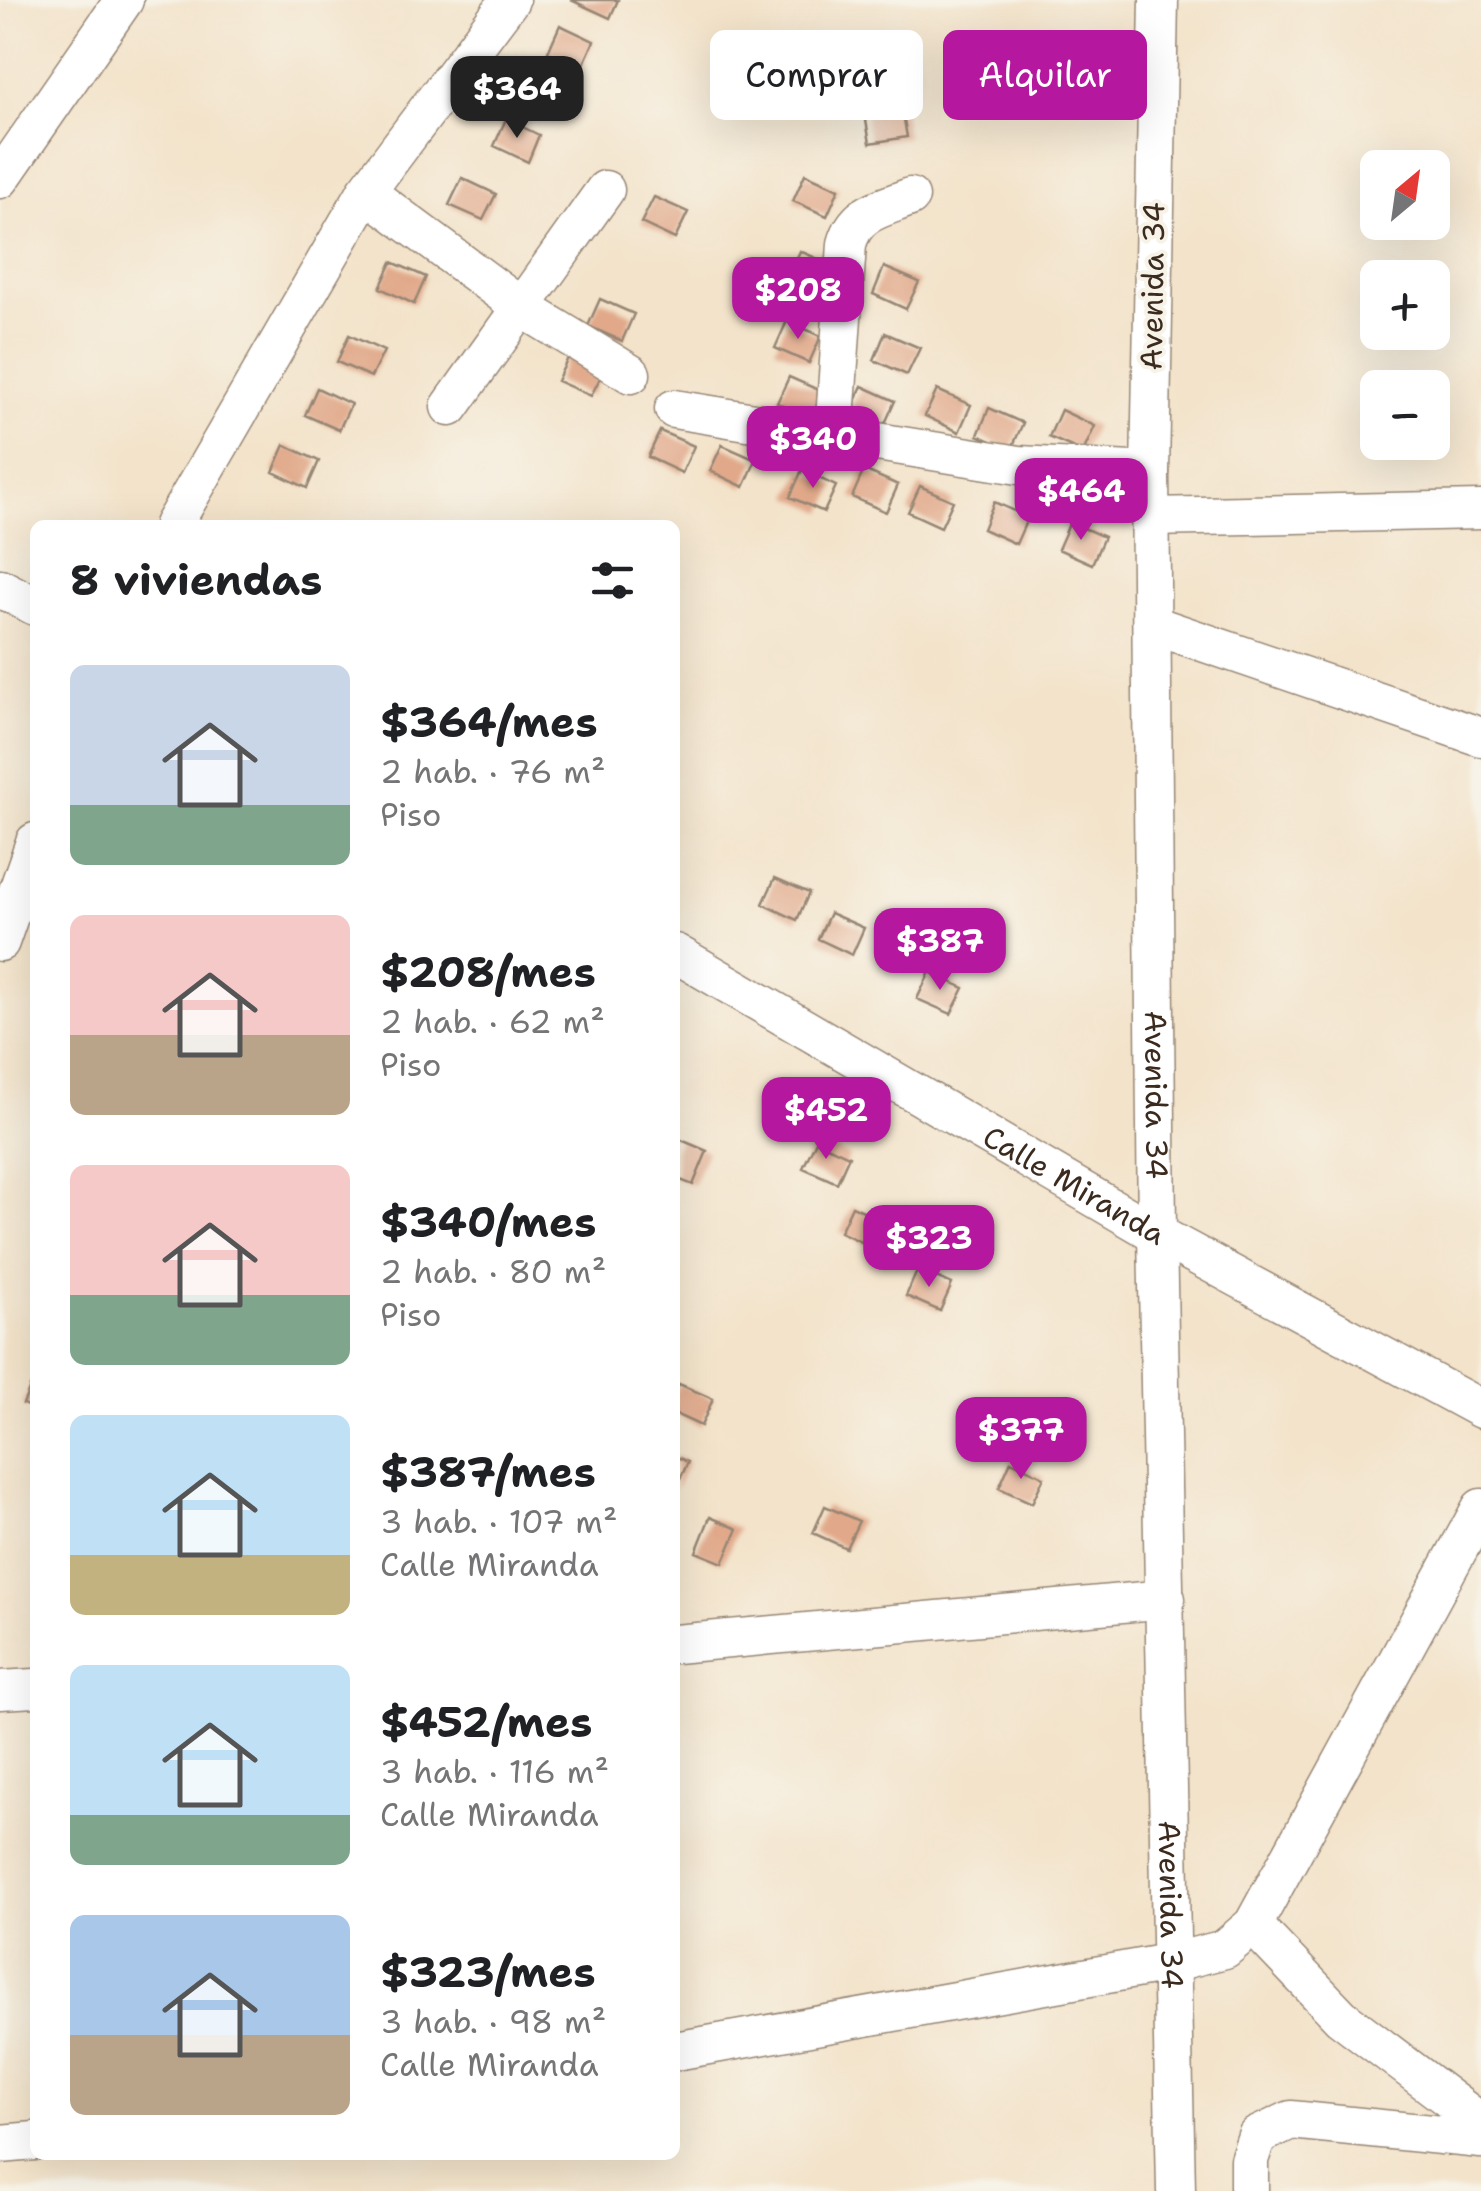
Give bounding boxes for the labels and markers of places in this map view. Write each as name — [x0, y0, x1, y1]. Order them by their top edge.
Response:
pin: $364 — [458, 56, 576, 141]
pin: $208 — [739, 257, 857, 342]
pin: $340 — [754, 406, 872, 491]
pin: $464 — [1022, 458, 1140, 543]
pin: $387 — [881, 908, 999, 993]
pin: $452 — [767, 1077, 885, 1162]
pin: $323 — [870, 1205, 988, 1290]
pin: $377 — [962, 1397, 1080, 1482]

